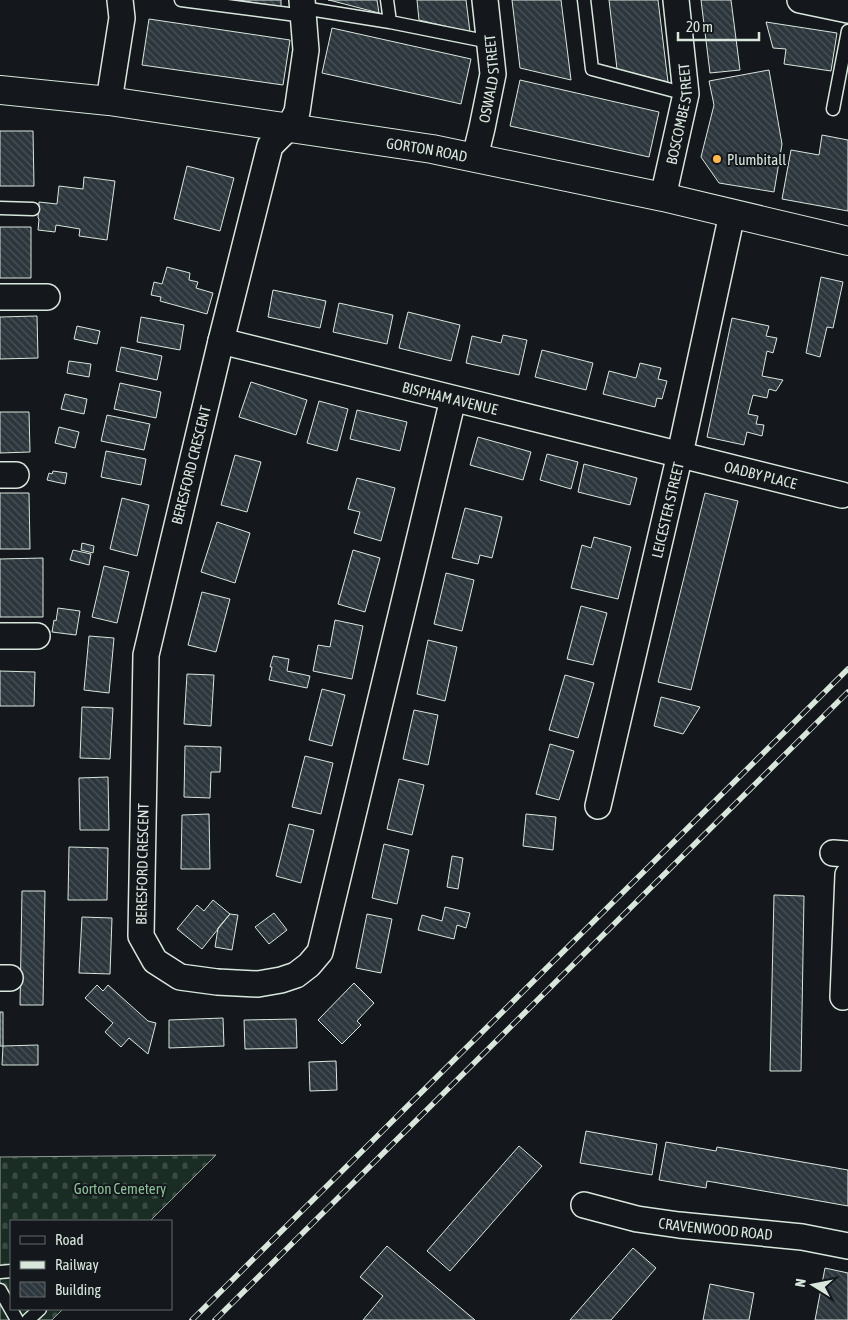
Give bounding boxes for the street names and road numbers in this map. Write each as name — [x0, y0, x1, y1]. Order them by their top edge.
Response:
street label: OSWALD STREET — [475, 33, 501, 124]
street label: BOSCOMBE STREET — [662, 62, 695, 166]
street label: GORTON ROAD — [385, 134, 469, 165]
street label: BISPHAM AVENUE — [401, 378, 500, 418]
street label: BERESFORD CRESCENT — [168, 403, 214, 526]
street label: OADBY PLACE — [723, 457, 799, 492]
street label: LEICESTER STREET — [648, 460, 686, 560]
street label: BERESFORD CRESCENT — [132, 802, 152, 925]
street label: CRAVENWOOD ROAD — [657, 1214, 773, 1243]

